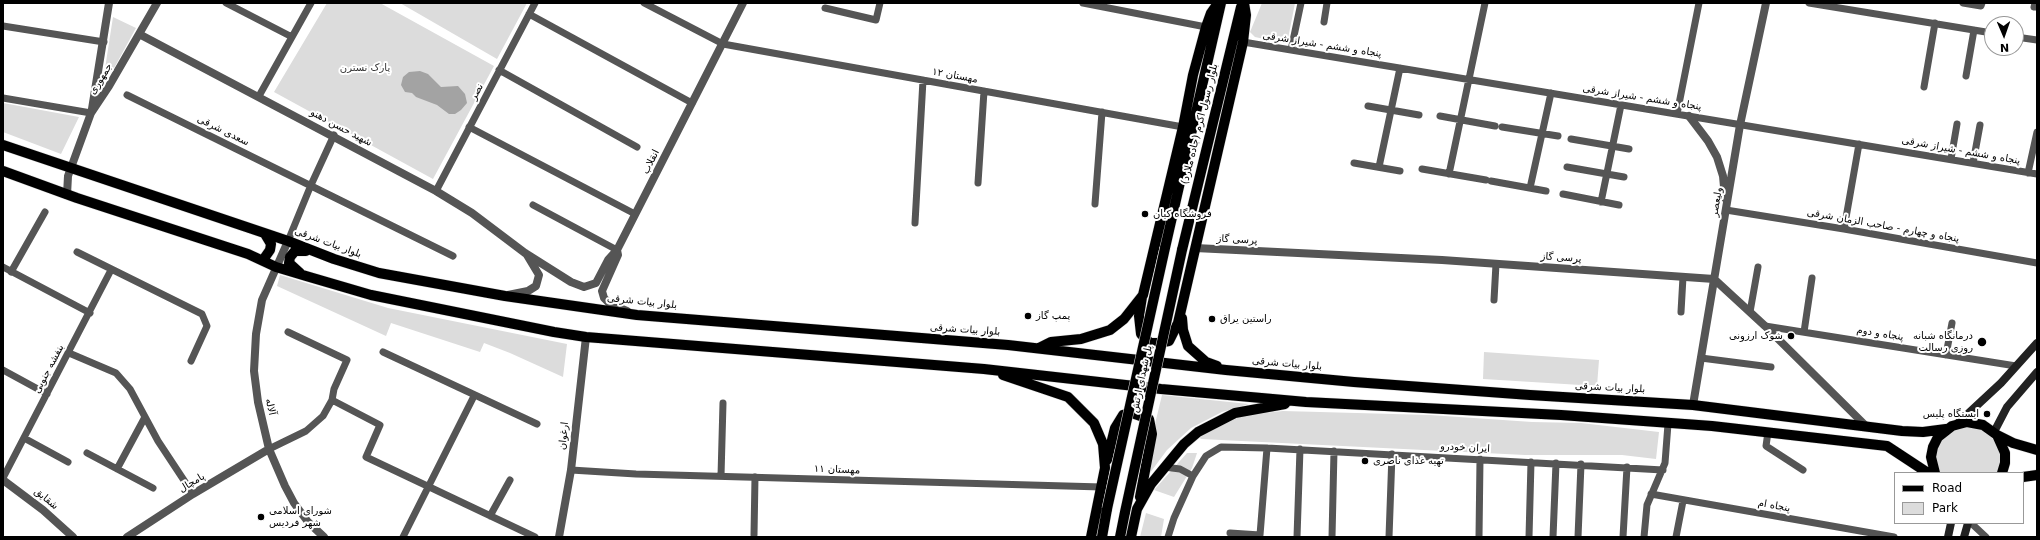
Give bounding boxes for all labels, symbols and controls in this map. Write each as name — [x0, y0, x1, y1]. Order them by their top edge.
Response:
north arrow — [1984, 16, 2024, 56]
street label: پنجاه و ششم - شیراز شرقی — [1262, 30, 1382, 60]
text: N — [2000, 41, 2009, 54]
street label: جمهوری — [87, 61, 115, 97]
park label: پارک نسترن — [340, 62, 390, 74]
street label: بلوار رسول اکرم (جاده ملارد) — [1179, 62, 1221, 186]
street label: مهستان ۱۲ — [931, 66, 979, 86]
street label: نصر — [468, 82, 486, 102]
street label: پنجاه و ششم - شیراز شرقی — [1582, 83, 1702, 113]
street label: شهید حسن دهنو — [308, 107, 374, 149]
street label: سعدی شرقی — [195, 113, 251, 149]
street label: پنجاه و ششم - شیراز شرقی — [1901, 135, 2021, 167]
street label: انقلاب — [640, 148, 662, 176]
street label: ولیعصر — [1709, 186, 1725, 218]
street label: پنجاه و چهارم - صاحب الزمان شرقی — [1806, 207, 1960, 245]
place label: فروشگاه کیان — [1153, 208, 1212, 220]
marker: فروشگاه کیان — [1140, 209, 1150, 219]
street label: بلوار بیات شرقی — [293, 225, 363, 261]
street label: پرسی گاز — [1216, 233, 1258, 247]
street label: پرسی گاز — [1540, 251, 1582, 265]
street label: بلوار بیات شرقی — [606, 292, 678, 312]
place label: پمپ گاز — [1036, 310, 1070, 322]
marker: پمپ گاز — [1023, 311, 1033, 321]
place label: راستین یراق — [1220, 313, 1272, 325]
marker: راستین یراق — [1207, 314, 1217, 324]
street label: بلوار بیات شرقی — [929, 322, 1001, 338]
street label: پنجاه و دوم — [1856, 324, 1904, 344]
place label: شوک ارزونی — [1729, 330, 1783, 342]
place label: درمانگاه شبانه روزی رسالت — [1913, 330, 1973, 354]
marker: شوک ارزونی — [1786, 331, 1796, 341]
marker: درمانگاه شبانه روزی رسالت — [1976, 336, 1988, 348]
street label: بنفشه جنوبی — [31, 342, 67, 396]
street label: پل شهدای ارتش — [1129, 344, 1155, 414]
street label: بلوار بیات شرقی — [1251, 355, 1323, 373]
street label: بلوار بیات شرقی — [1574, 380, 1646, 396]
street label: آلاله — [262, 397, 278, 417]
place label: ایستگاه پلیس — [1923, 408, 1979, 420]
marker: ایستگاه پلیس — [1982, 409, 1992, 419]
street label: ارغوان — [557, 421, 571, 451]
street label: ایران خودرو — [1440, 441, 1490, 455]
place label: تهیه غذای ناصری — [1373, 455, 1444, 467]
marker: تهیه غذای ناصری — [1360, 456, 1370, 466]
street label: مهستان ۱۱ — [814, 463, 860, 477]
street label: پامچال — [177, 471, 207, 495]
legend — [1894, 472, 2024, 524]
text: Road — [1932, 481, 1962, 495]
street label: شقایق — [31, 486, 61, 512]
street label: پنجاه ام — [1757, 497, 1791, 515]
text: Park — [1932, 501, 1958, 515]
place label: شورای اسلامی شهر فردیس — [269, 505, 332, 528]
marker: شورای اسلامی شهر فردیس — [256, 512, 266, 522]

